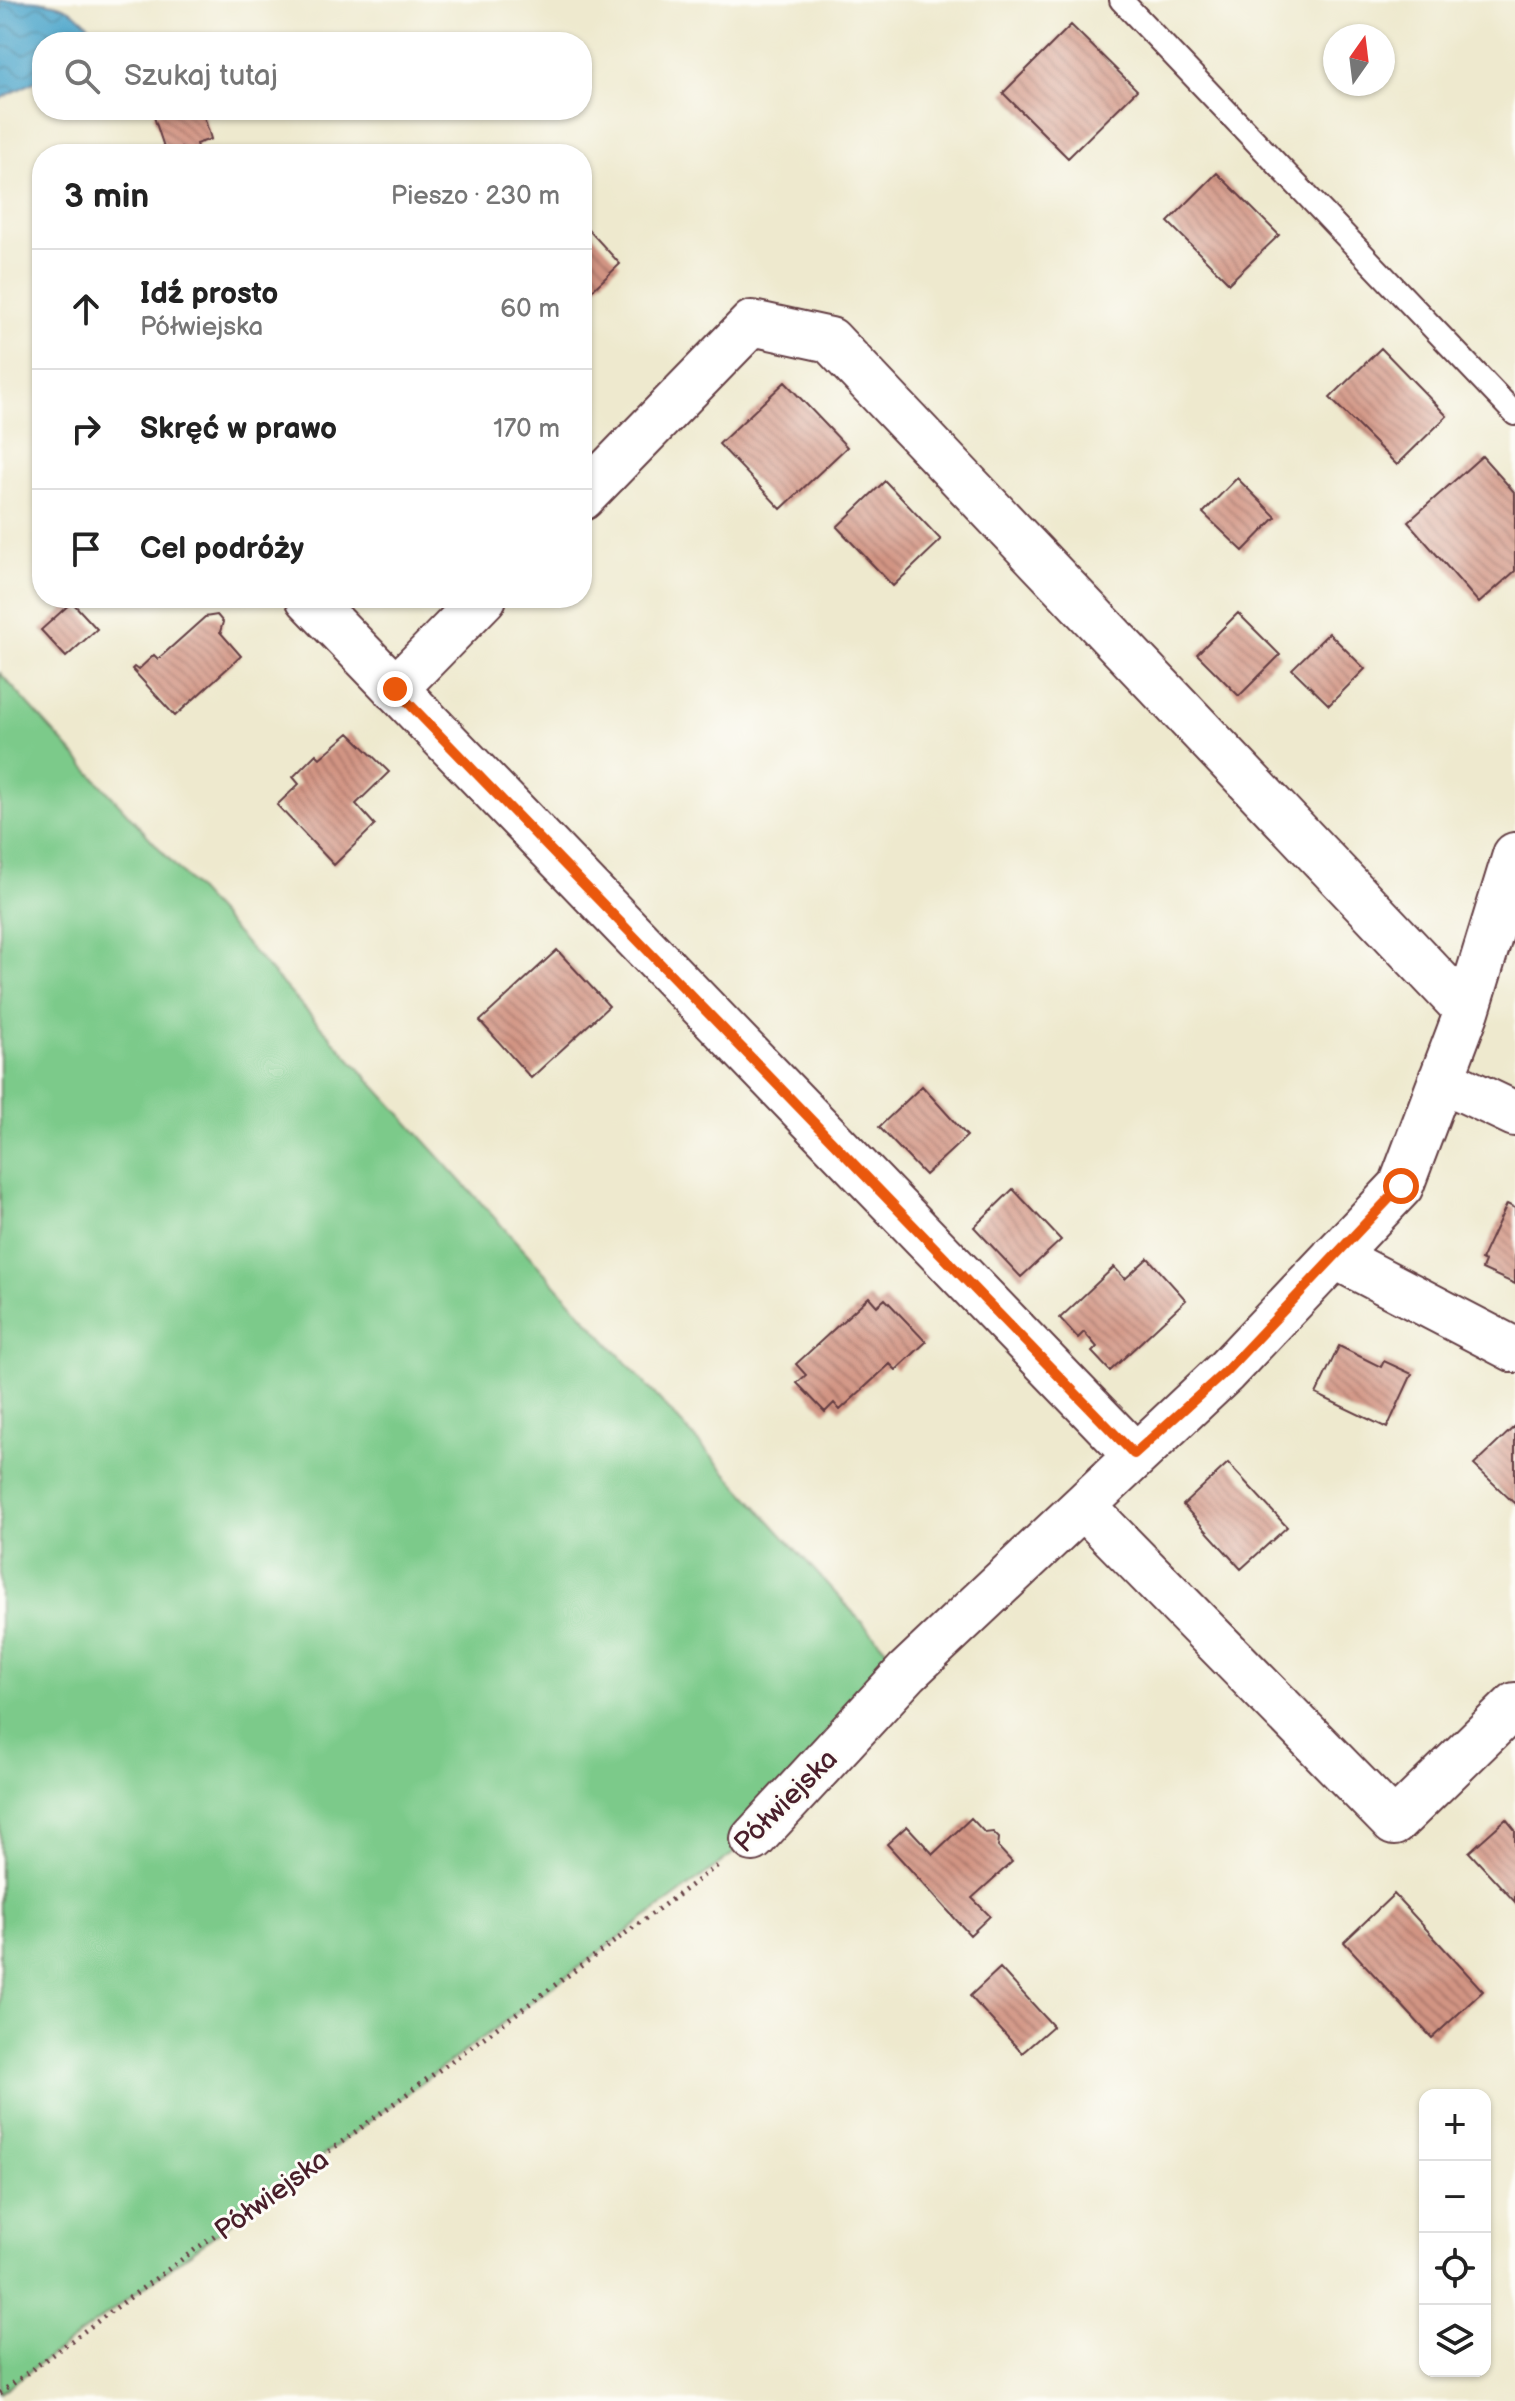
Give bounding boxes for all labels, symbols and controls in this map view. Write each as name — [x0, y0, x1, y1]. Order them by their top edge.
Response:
north arrow — [1323, 24, 1395, 96]
search box — [32, 32, 592, 120]
icon: search — [60, 54, 104, 98]
text: Szukaj tutaj — [124, 58, 278, 94]
text: 3 min — [64, 176, 149, 217]
text: Pieszo · 230 m — [391, 181, 560, 212]
text: Idź prosto — [140, 276, 278, 312]
icon: ahead — [64, 287, 108, 331]
text: 60 m — [500, 294, 560, 325]
text: Półwiejska — [140, 312, 263, 343]
icon: right — [64, 407, 108, 451]
text: Skręć w prawo — [140, 411, 337, 447]
text: 170 m — [493, 414, 560, 445]
icon: arrive — [64, 527, 108, 571]
text: Cel podróży — [140, 531, 304, 567]
route end — [377, 671, 413, 707]
route start — [1383, 1168, 1419, 1204]
street label: Półwiejska — [728, 1743, 845, 1860]
map controls — [1419, 2089, 1491, 2377]
button: + — [1419, 2089, 1491, 2161]
street label: Półwiejska — [209, 2143, 335, 2248]
button: − — [1419, 2161, 1491, 2233]
button: locate — [1419, 2233, 1491, 2305]
button: layers — [1419, 2305, 1491, 2377]

